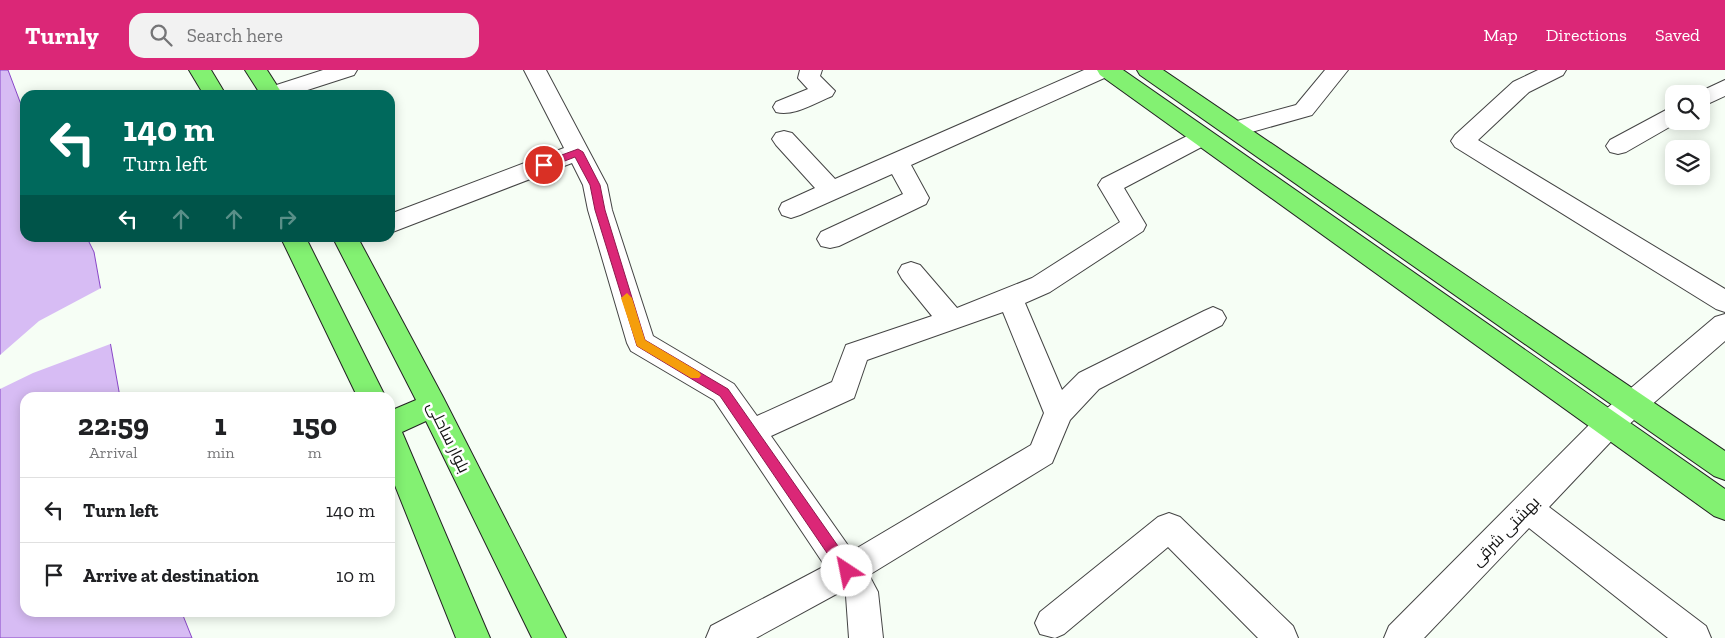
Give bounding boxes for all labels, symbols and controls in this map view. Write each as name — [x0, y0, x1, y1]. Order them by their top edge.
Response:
search box — [129, 13, 479, 58]
text: Turnly — [25, 21, 99, 50]
icon: search — [147, 21, 175, 49]
text: Search here — [187, 24, 283, 47]
text: Map — [1483, 24, 1518, 46]
text: Directions — [1546, 24, 1627, 46]
text: Saved — [1655, 24, 1700, 46]
map controls — [1665, 85, 1710, 185]
button: search — [1665, 85, 1710, 130]
text: 140 m — [123, 108, 214, 150]
icon: left — [40, 110, 105, 175]
button: layers — [1665, 140, 1710, 185]
pin — [523, 144, 565, 186]
text: Turn left — [123, 150, 207, 177]
icon: arrive — [530, 151, 558, 179]
icon: left — [114, 205, 142, 233]
icon: ahead — [167, 205, 195, 233]
icon: ahead — [220, 205, 248, 233]
icon: right — [273, 205, 301, 233]
street label: بلوار ساحلی — [422, 399, 474, 476]
text: 22:59 — [78, 407, 149, 443]
text: 1 — [215, 407, 227, 443]
text: 150 — [292, 407, 337, 443]
text: Arrival — [89, 443, 138, 462]
text: min — [207, 443, 234, 462]
text: m — [308, 443, 322, 462]
street label: بهشتی شرقی — [1467, 493, 1544, 571]
icon: left — [40, 496, 68, 524]
text: Turn left — [83, 499, 158, 522]
text: 140 m — [326, 499, 375, 522]
position arrow — [820, 544, 872, 596]
icon: arrive — [40, 561, 68, 589]
text: Arrive at destination — [83, 564, 259, 587]
text: 10 m — [336, 564, 375, 587]

